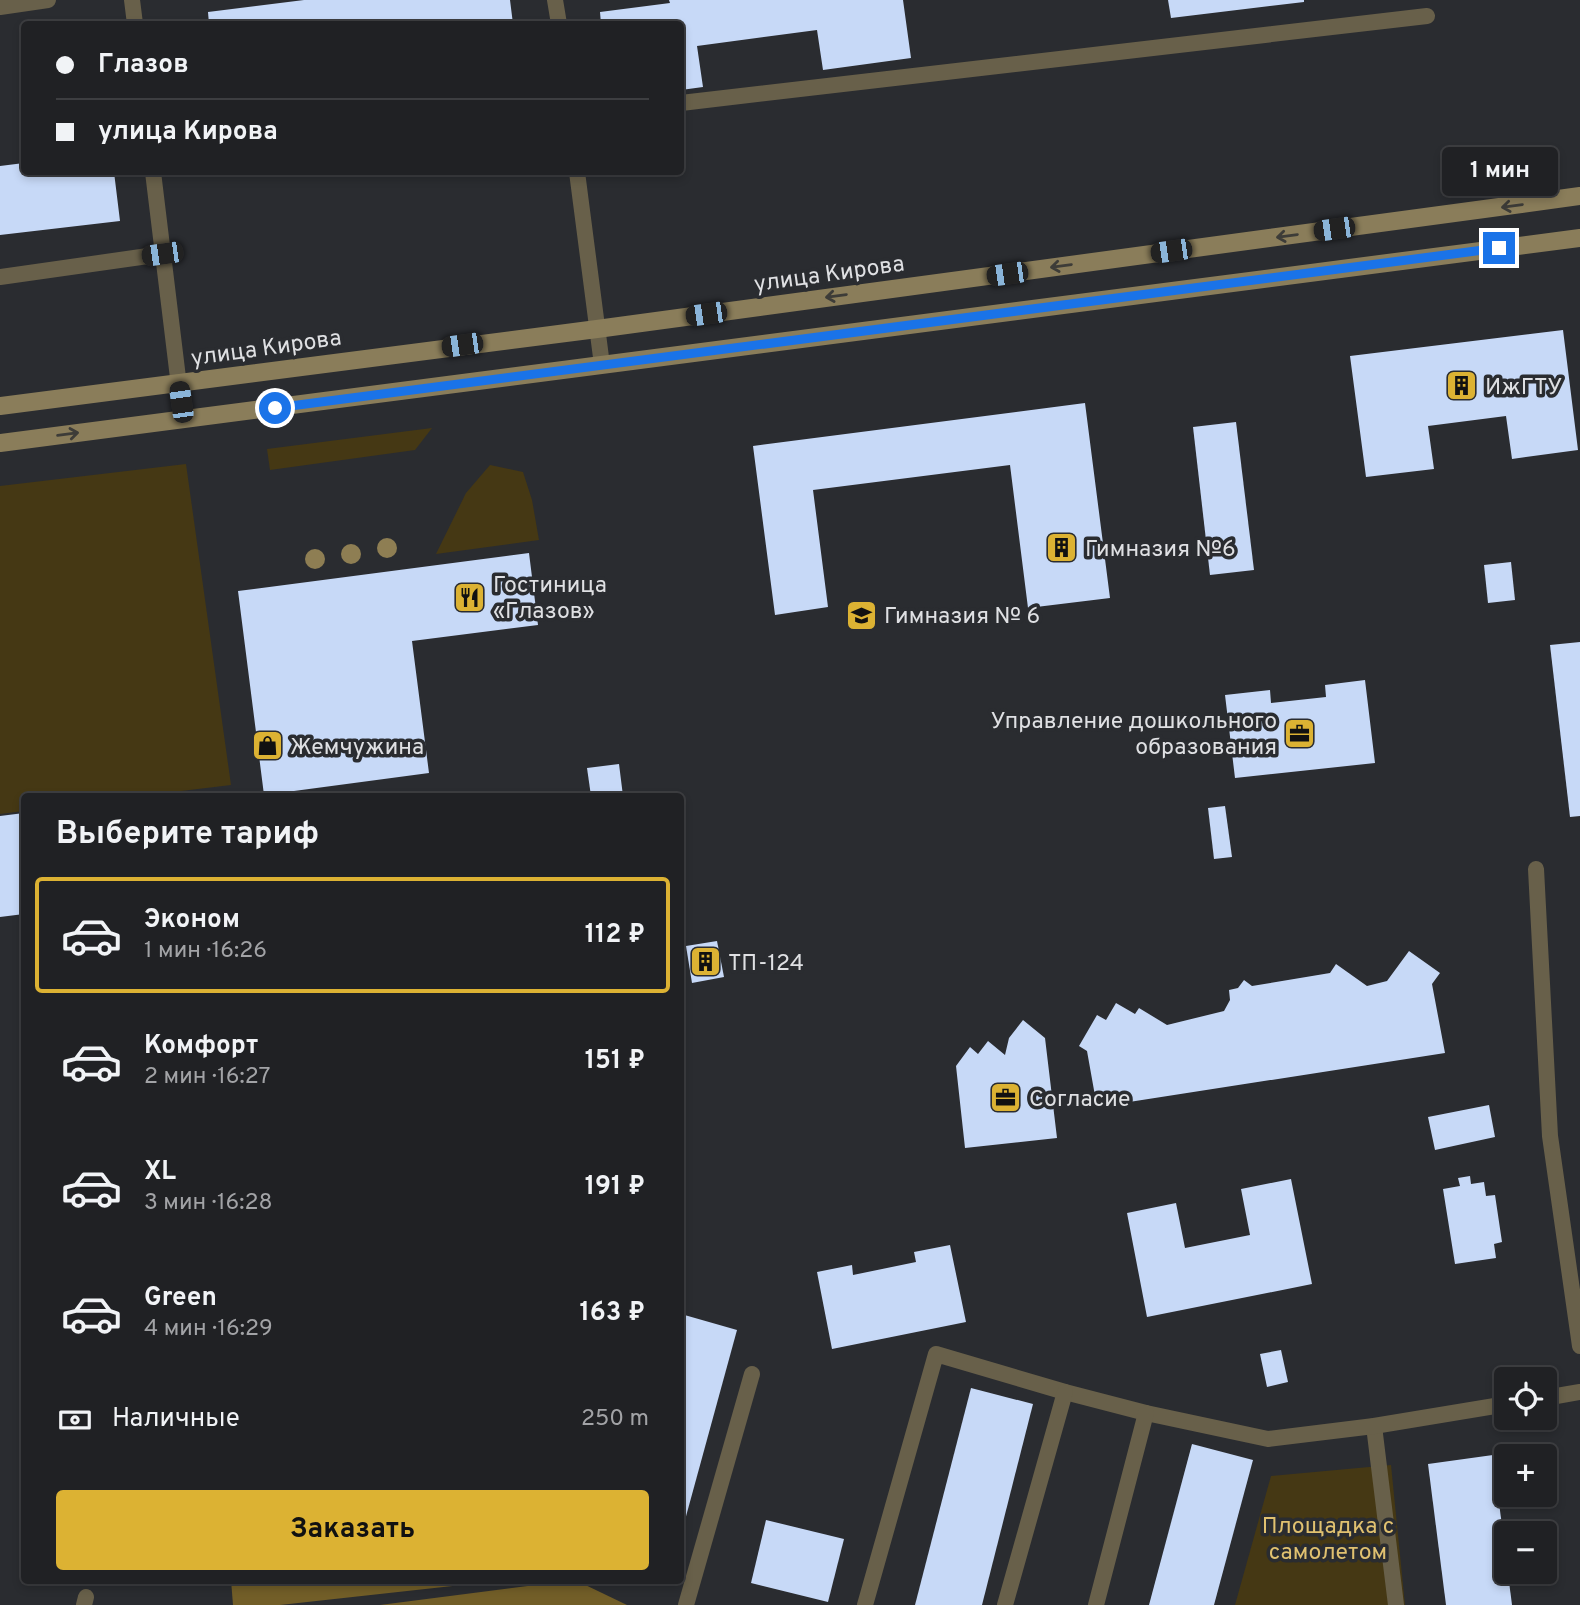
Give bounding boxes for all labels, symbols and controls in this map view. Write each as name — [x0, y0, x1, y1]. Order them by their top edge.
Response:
text: Глазов — [98, 49, 189, 82]
text: улица Кирова — [98, 116, 278, 149]
callout: 1 мин — [1441, 146, 1557, 196]
text: 1 мин — [1470, 157, 1530, 186]
one-way arrow — [1501, 199, 1524, 212]
car — [1312, 216, 1357, 242]
one-way arrow — [1276, 229, 1299, 242]
route end — [1483, 232, 1515, 264]
car — [1149, 238, 1194, 264]
car — [140, 241, 185, 267]
street label: улица Кирова — [752, 251, 906, 300]
one-way arrow — [1051, 260, 1073, 273]
car — [985, 261, 1030, 287]
one-way arrow — [825, 290, 848, 303]
car — [684, 301, 729, 327]
street label: улица Кирова — [189, 325, 343, 374]
car — [440, 332, 485, 358]
building icon: ИжГТУ — [1445, 369, 1479, 403]
place label: ИжГТУ — [1485, 374, 1562, 403]
car — [168, 380, 195, 424]
route start — [259, 392, 291, 424]
one-way arrow — [56, 428, 79, 441]
building icon: Гимназия №6 — [1045, 531, 1079, 565]
place label: Гимназия №6 — [1085, 536, 1236, 565]
place label: Гостиница «Глазов» — [493, 572, 607, 627]
restaurant icon: Гостиница «Глазов» — [453, 580, 487, 614]
school or university icon: Гимназия № 6 — [844, 598, 878, 632]
place label: Гимназия № 6 — [884, 603, 1040, 632]
place label: Управление дошкольного образования — [991, 708, 1277, 763]
office icon: Управление дошкольного образования — [1283, 716, 1317, 750]
shop icon: Жемчужина — [250, 729, 284, 763]
place label: Жемчужина — [290, 734, 424, 763]
text: Выберите тариф — [56, 815, 319, 855]
icon: car — [60, 904, 123, 967]
text: Эконом — [144, 904, 240, 937]
text: 112 ₽ — [585, 919, 645, 952]
text: 1 мин · 16:26 — [144, 937, 267, 966]
building icon: ТП-124 — [688, 945, 722, 979]
place label: ТП-124 — [728, 950, 804, 979]
icon: car — [60, 1030, 123, 1093]
text: Комфорт — [144, 1030, 258, 1063]
text: 151 ₽ — [585, 1045, 645, 1078]
text: 2 мин · 16:27 — [144, 1063, 271, 1092]
office icon: Согласие — [989, 1081, 1023, 1115]
place label: Согласие — [1029, 1086, 1130, 1115]
icon: car — [60, 1156, 123, 1219]
text: XL — [144, 1156, 176, 1189]
text: 191 ₽ — [585, 1171, 645, 1204]
text: 3 мин · 16:28 — [144, 1189, 273, 1218]
icon: car — [60, 1282, 123, 1345]
text: Green — [144, 1282, 217, 1315]
text: 163 ₽ — [579, 1297, 645, 1330]
text: 4 мин · 16:29 — [144, 1315, 273, 1344]
map controls — [1494, 1367, 1557, 1584]
button: locate — [1494, 1367, 1557, 1430]
icon: cash — [56, 1401, 94, 1439]
text: Наличные — [112, 1403, 240, 1436]
text: 250 m — [581, 1405, 649, 1434]
button: + — [1494, 1444, 1557, 1507]
button: Заказать — [56, 1490, 649, 1570]
park label: Площадка с самолетом — [1262, 1513, 1394, 1568]
button: − — [1494, 1521, 1557, 1584]

